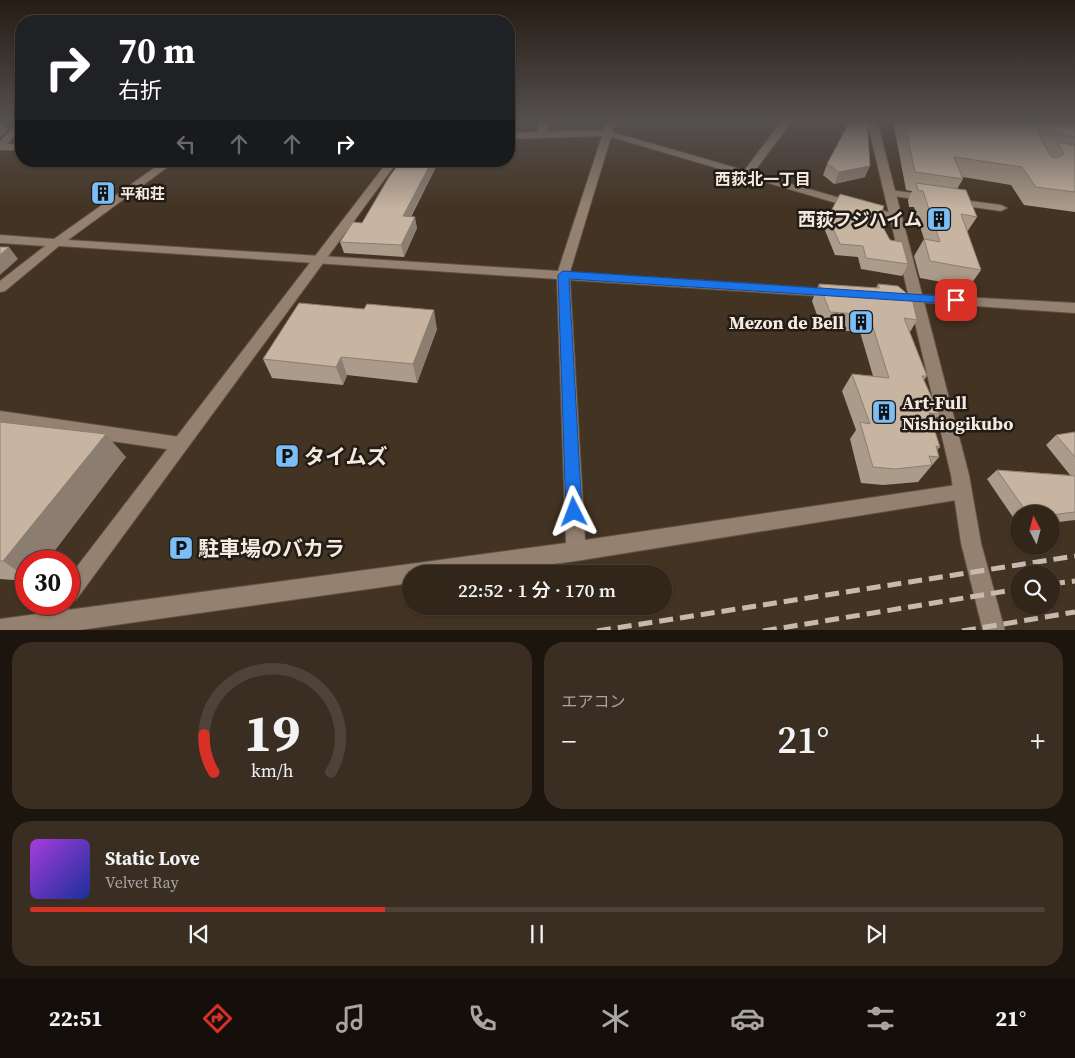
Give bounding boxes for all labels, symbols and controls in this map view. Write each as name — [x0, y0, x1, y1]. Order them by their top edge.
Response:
text: 70 m — [118, 27, 195, 75]
icon: right — [35, 35, 100, 100]
text: 右折 — [118, 75, 162, 105]
icon: left — [172, 130, 200, 158]
icon: ahead — [225, 130, 253, 158]
icon: ahead — [278, 130, 306, 158]
icon: right — [331, 130, 359, 158]
district label: 西荻北一丁目 — [715, 168, 811, 190]
building icon: 平和荘 — [90, 180, 116, 206]
place label: 平和荘 — [120, 183, 165, 204]
building icon: 西荻フジハイム — [926, 206, 952, 232]
place label: 西荻フジハイム — [798, 207, 922, 232]
pin — [935, 279, 977, 321]
icon: arrive — [942, 286, 970, 314]
building icon: Mezon de Bell — [848, 309, 874, 335]
place label: Mezon de Bell — [729, 310, 844, 335]
place label: Art-Full Nishiogikubo — [902, 390, 1013, 436]
building icon: Art-Full Nishiogikubo — [871, 399, 897, 425]
place label: タイムズ — [304, 442, 388, 471]
parking icon: タイムズ — [274, 443, 300, 469]
position arrow — [547, 485, 599, 537]
north arrow — [1010, 505, 1060, 555]
map controls — [1010, 505, 1060, 615]
place label: 駐車場のバカラ — [198, 534, 345, 563]
parking icon: 駐車場のバカラ — [168, 535, 194, 561]
speed limit sign: 30 — [15, 550, 80, 615]
button: search — [1010, 565, 1060, 615]
text: 22:52 · 1 分 · 170 m — [458, 577, 616, 603]
text: エアコン — [562, 690, 626, 712]
text: 19 — [244, 697, 300, 768]
text: 21° — [777, 714, 829, 766]
text: − — [562, 722, 576, 760]
text: + — [1030, 722, 1045, 760]
text: km/h — [250, 758, 293, 783]
text: Static Love — [105, 845, 200, 871]
text: Velvet Ray — [105, 871, 179, 893]
icon: previous — [185, 920, 213, 948]
icon: pause — [523, 920, 551, 948]
icon: next — [862, 920, 890, 948]
icon: directions — [200, 1001, 235, 1036]
icon: music — [333, 1001, 368, 1036]
icon: phone — [465, 1001, 500, 1036]
icon: climate — [598, 1001, 633, 1036]
icon: car — [730, 1001, 765, 1036]
icon: filters — [863, 1001, 898, 1036]
text: 22:51 — [49, 1003, 103, 1033]
text: 21° — [995, 1003, 1026, 1033]

